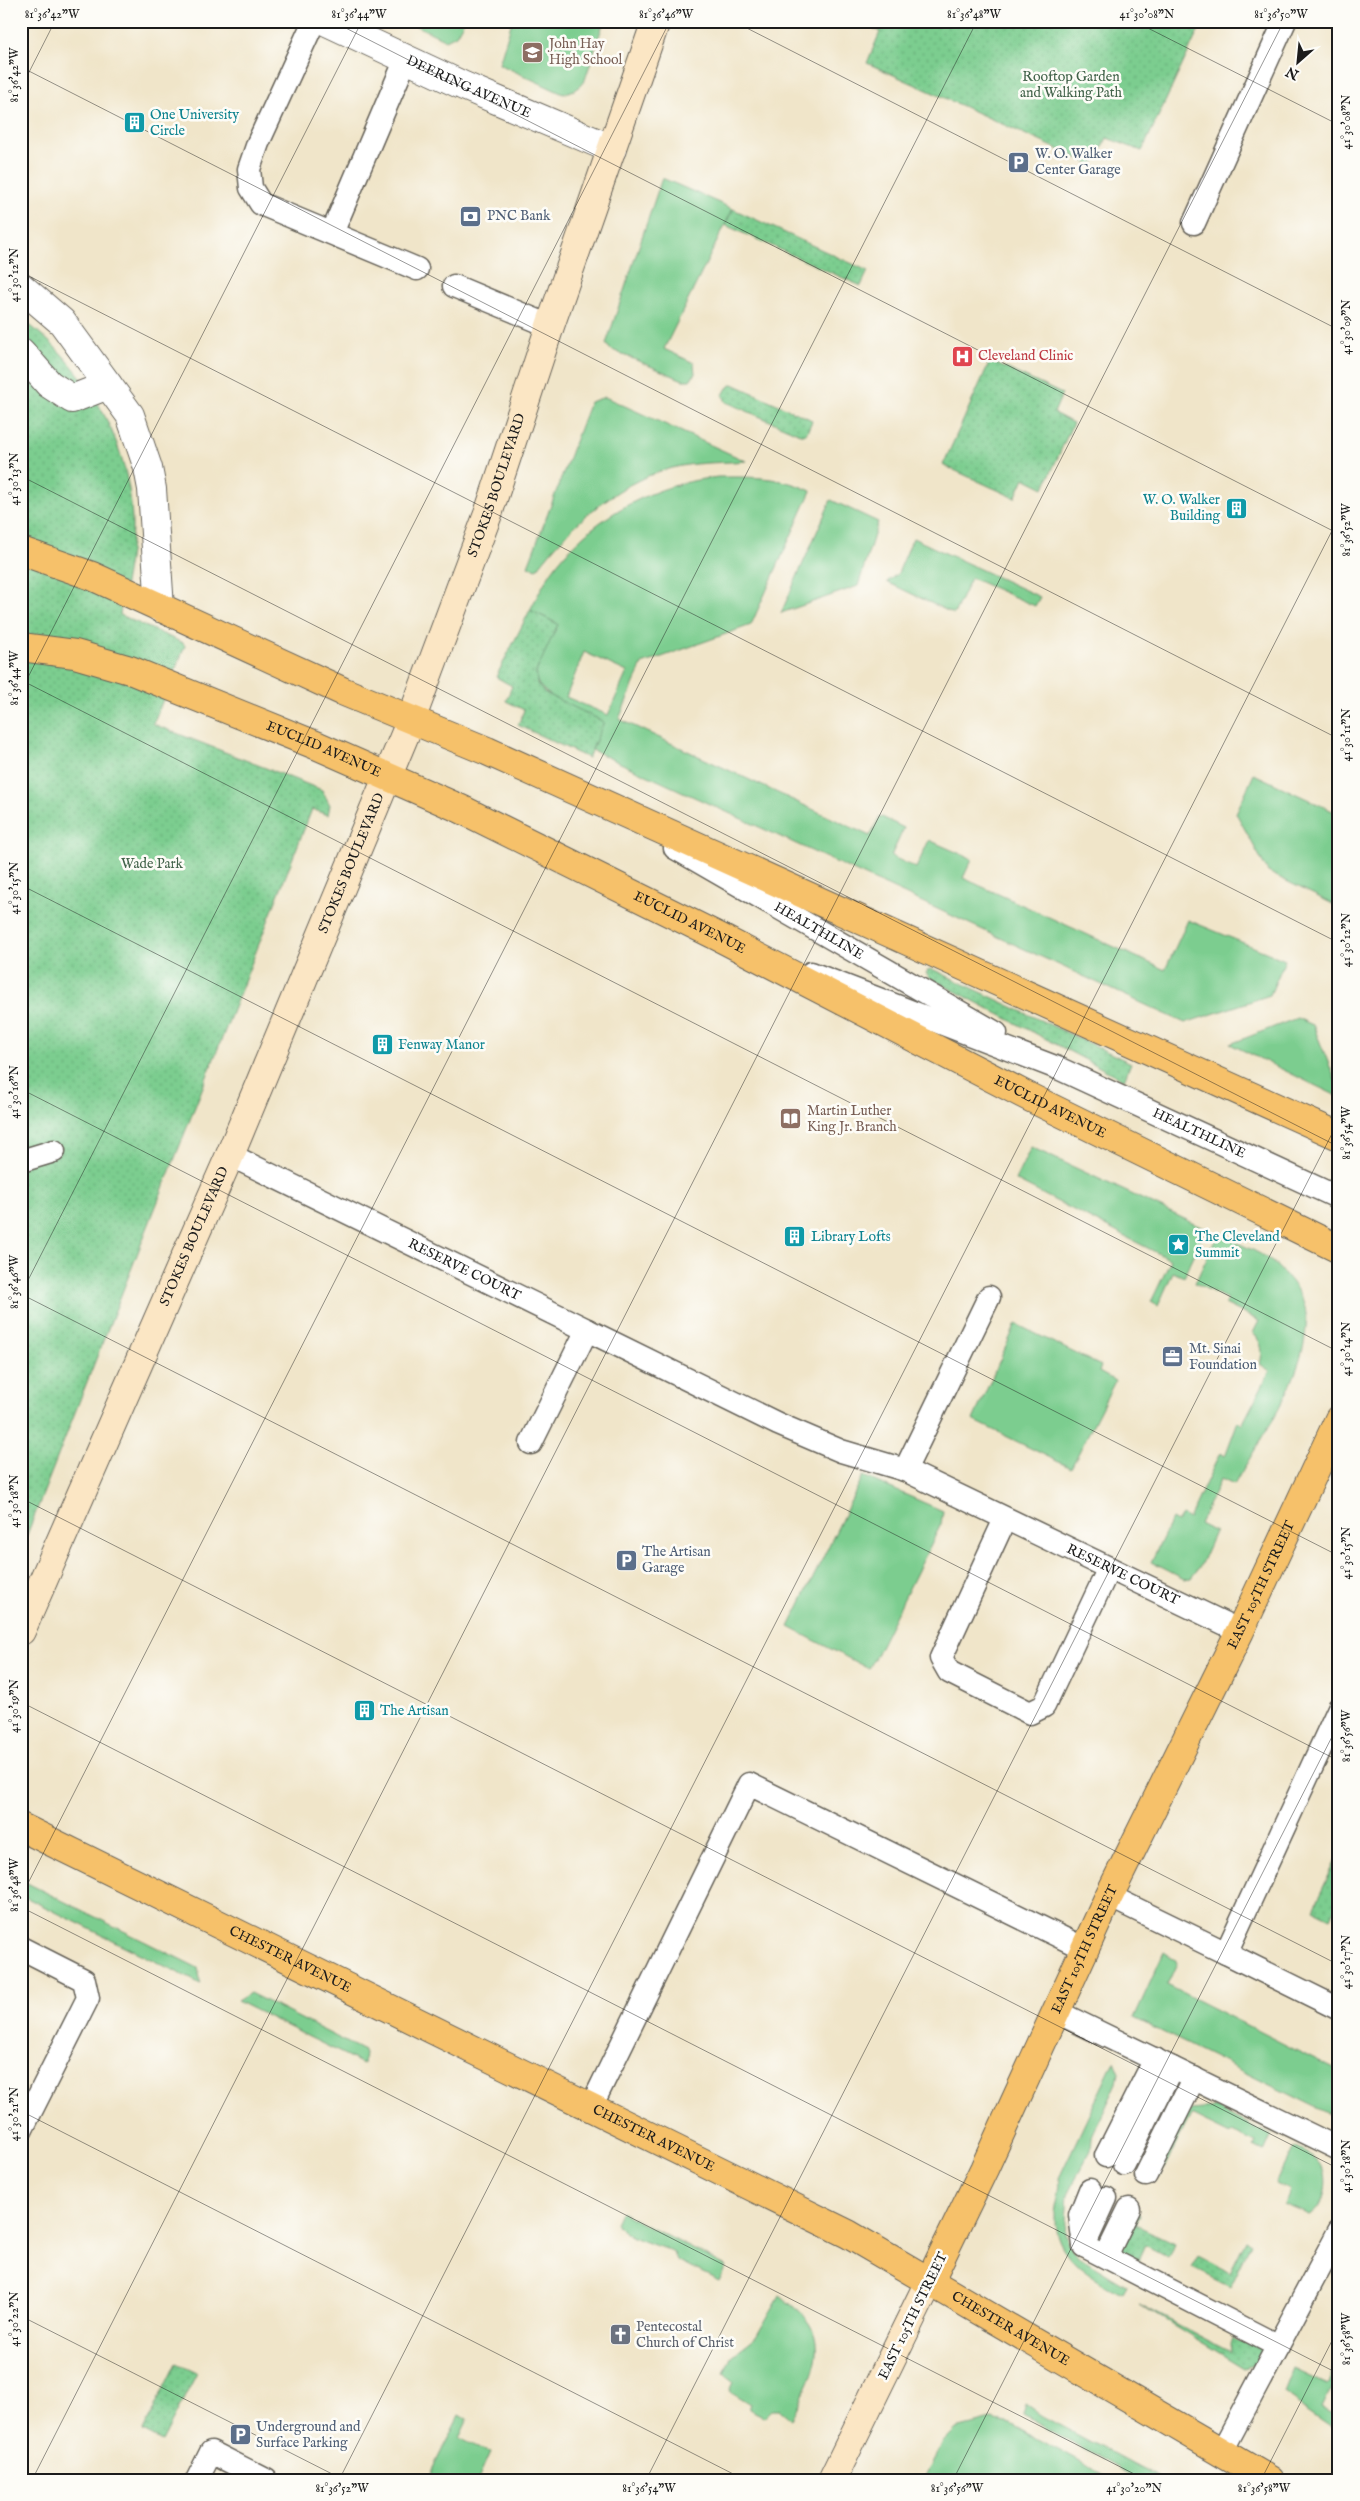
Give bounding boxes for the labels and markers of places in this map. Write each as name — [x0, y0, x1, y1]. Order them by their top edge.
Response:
place label: John Hay High School — [547, 35, 622, 69]
school or university icon: John Hay High School — [521, 40, 545, 64]
place label: One University Circle — [150, 106, 239, 140]
building icon: One University Circle — [122, 111, 146, 135]
place label: W. O. Walker Center Garage — [1035, 145, 1121, 179]
parking icon: W. O. Walker Center Garage — [1007, 150, 1031, 174]
bank icon: PNC Bank — [459, 204, 483, 228]
place label: PNC Bank — [487, 207, 551, 225]
hospital icon: Cleveland Clinic — [950, 344, 974, 368]
place label: Cleveland Clinic — [978, 347, 1073, 365]
place label: W. O. Walker Building — [1143, 491, 1220, 525]
building icon: W. O. Walker Building — [1224, 496, 1248, 520]
building icon: Fenway Manor — [370, 1033, 394, 1057]
place label: Fenway Manor — [398, 1036, 485, 1054]
place label: Martin Luther King Jr. Branch — [807, 1102, 897, 1136]
library icon: Martin Luther King Jr. Branch — [779, 1107, 803, 1131]
building icon: Library Lofts — [783, 1225, 807, 1249]
place label: Library Lofts — [811, 1228, 891, 1246]
place label: The Cleveland Summit — [1195, 1228, 1280, 1262]
place icon: The Cleveland Summit — [1167, 1233, 1191, 1257]
place label: Mt. Sinai Foundation — [1189, 1340, 1257, 1374]
office icon: Mt. Sinai Foundation — [1161, 1345, 1185, 1369]
place label: The Artisan Garage — [642, 1543, 711, 1577]
parking icon: The Artisan Garage — [614, 1548, 638, 1572]
building icon: The Artisan — [352, 1699, 376, 1723]
place label: The Artisan — [380, 1702, 449, 1720]
place label: Pentecostal Church of Christ — [636, 2318, 734, 2352]
church icon: Pentecostal Church of Christ — [608, 2323, 632, 2347]
place label: Underground and Surface Parking — [256, 2418, 361, 2452]
parking icon: Underground and Surface Parking — [228, 2423, 252, 2447]

